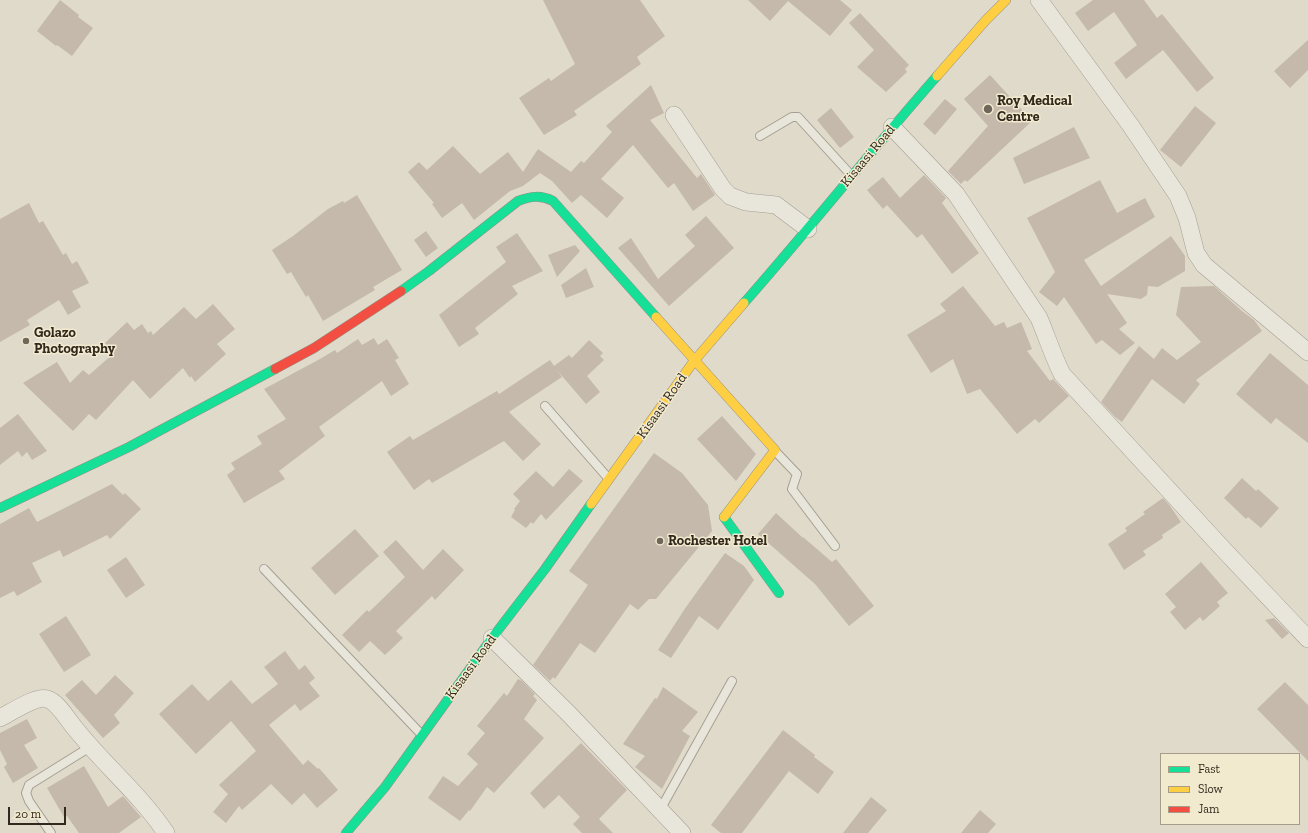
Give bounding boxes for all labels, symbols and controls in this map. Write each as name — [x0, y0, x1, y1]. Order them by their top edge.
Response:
place label: Roy Medical Centre — [997, 93, 1072, 126]
marker: Roy Medical Centre — [982, 103, 994, 115]
street label: Kisaasi Road — [837, 122, 899, 190]
place label: Golazo Photography — [34, 325, 115, 358]
marker: Golazo Photography — [21, 336, 31, 346]
street label: Kisaasi Road — [633, 370, 691, 442]
place label: Rochester Hotel — [668, 533, 767, 549]
marker: Rochester Hotel — [655, 536, 665, 546]
street label: Kisaasi Road — [442, 631, 500, 703]
legend — [1160, 753, 1300, 825]
text: Fast — [1198, 762, 1220, 776]
text: Slow — [1198, 782, 1223, 796]
scale bar — [10, 799, 68, 825]
text: Jam — [1198, 802, 1219, 816]
text: 20 m — [15, 807, 41, 821]

